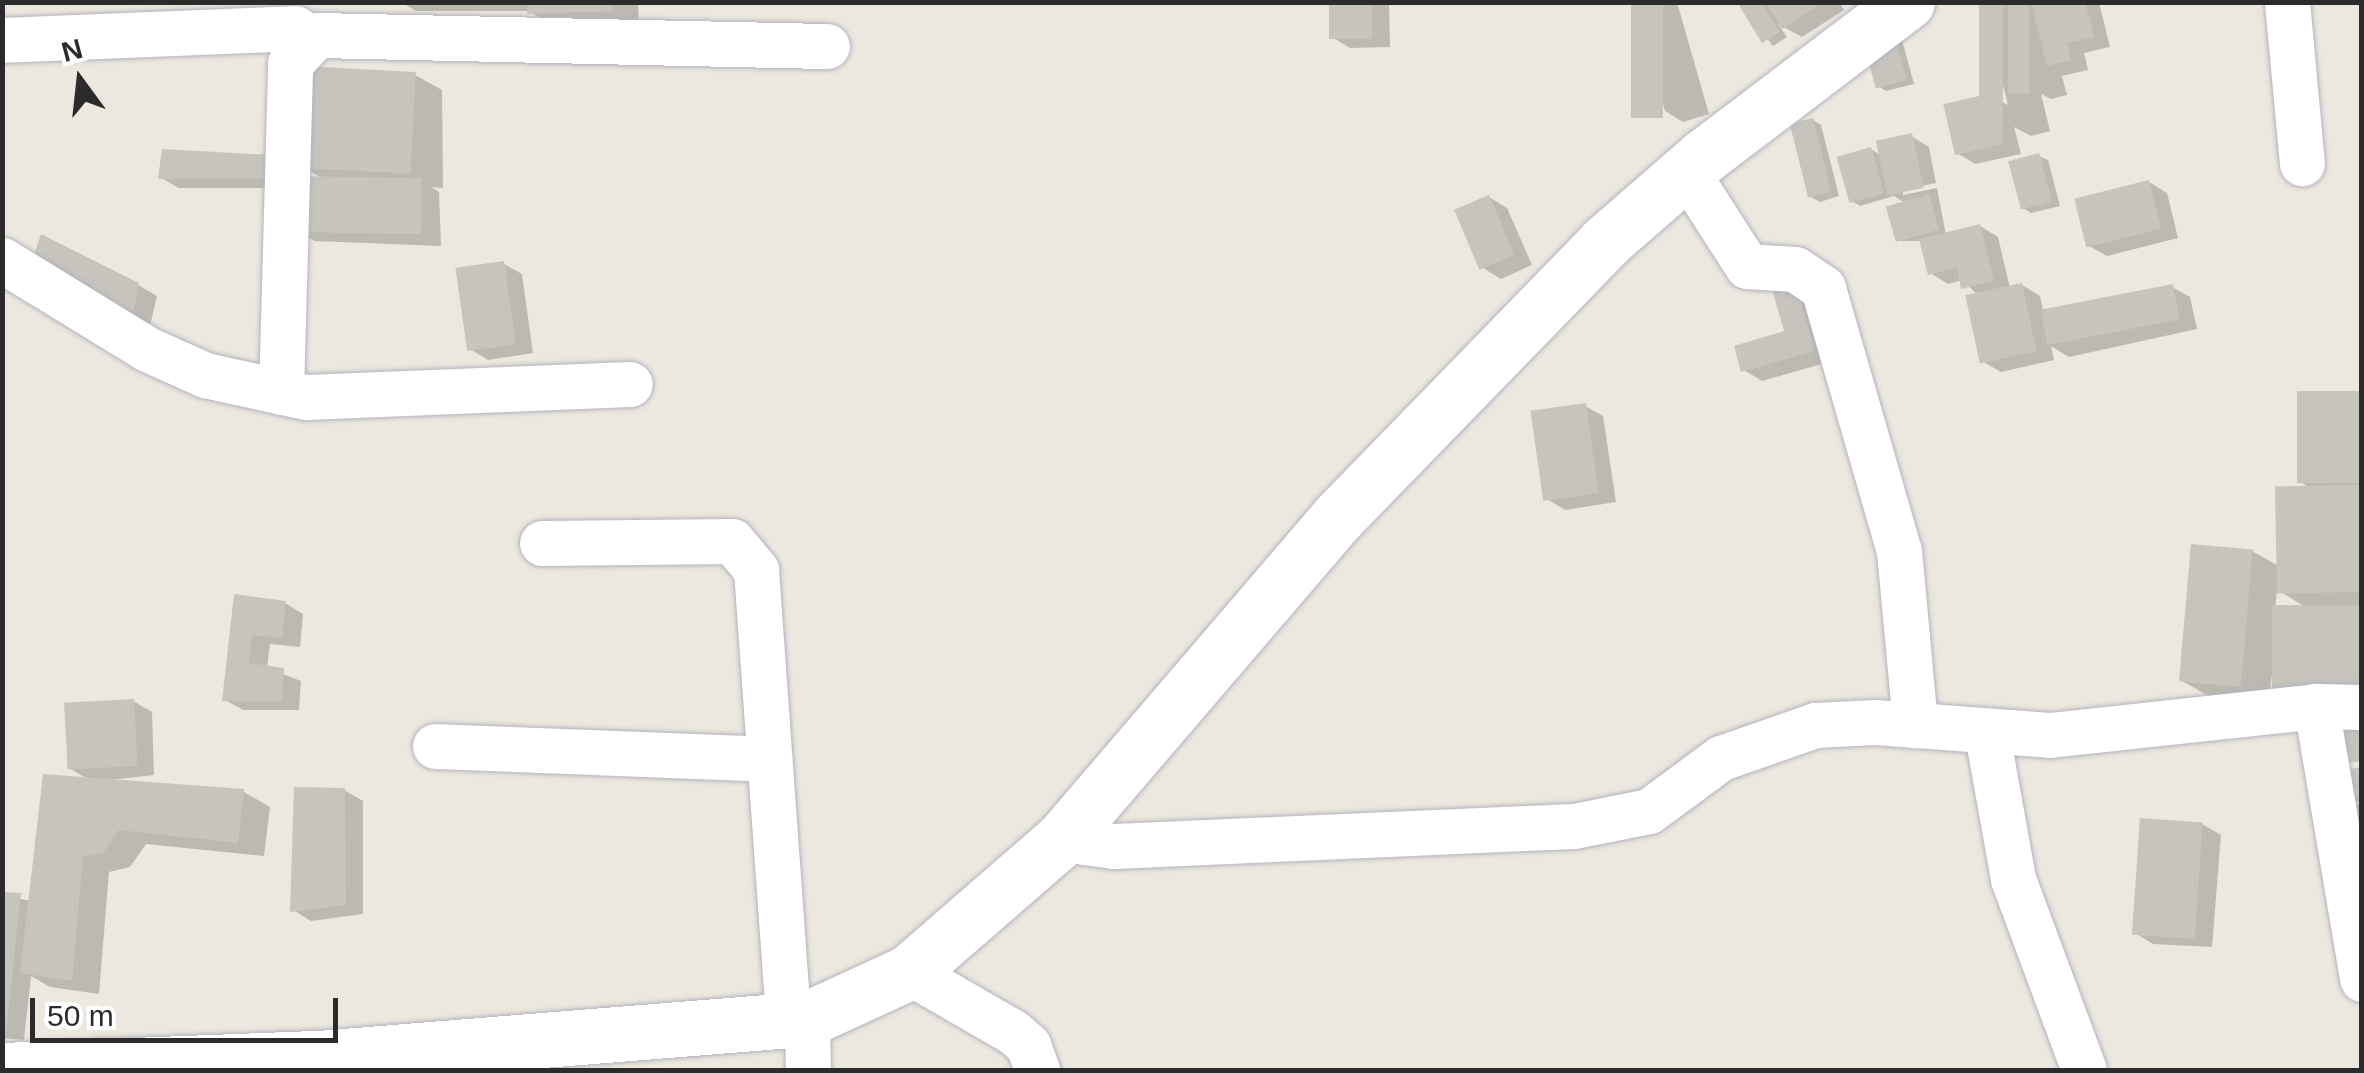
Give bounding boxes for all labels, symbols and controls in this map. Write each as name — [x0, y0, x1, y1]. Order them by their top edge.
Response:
north arrow — [30, 30, 130, 130]
text: N — [58, 33, 86, 68]
scale bar — [35, 978, 342, 1040]
text: 50 m — [47, 999, 114, 1032]

